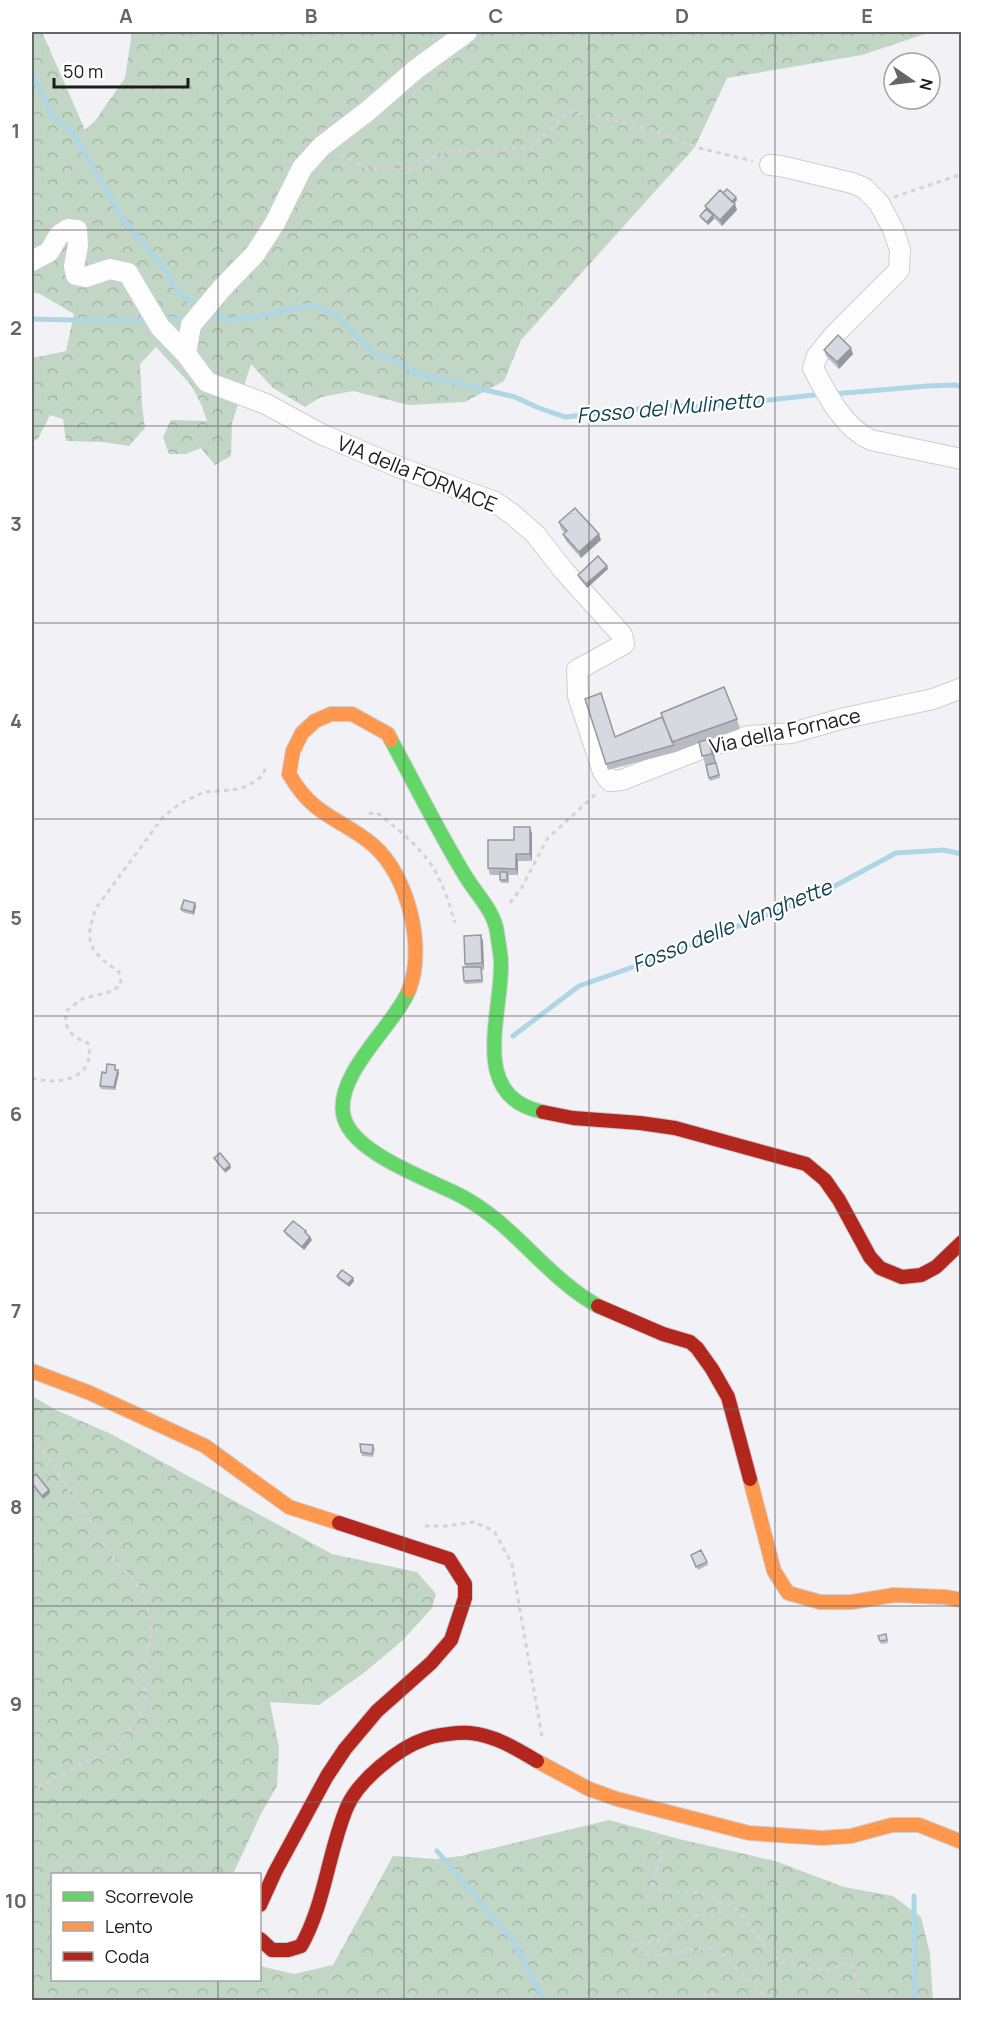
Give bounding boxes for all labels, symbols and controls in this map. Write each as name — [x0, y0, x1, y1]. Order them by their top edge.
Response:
text: A — [119, 2, 133, 29]
text: B — [305, 2, 318, 29]
text: C — [489, 2, 503, 29]
text: D — [675, 2, 689, 29]
text: E — [861, 2, 873, 29]
scale bar — [54, 51, 188, 89]
north arrow — [882, 51, 942, 111]
text: 50 m — [63, 59, 103, 83]
text: N — [914, 76, 939, 93]
text: 1 — [12, 117, 20, 144]
text: 2 — [10, 314, 22, 341]
water label: Fosso del Mulinetto — [575, 385, 766, 429]
street label: VIA della FORNACE — [333, 429, 501, 518]
text: 3 — [10, 510, 22, 537]
street label: Via della Fornace — [707, 701, 863, 760]
text: 4 — [10, 707, 22, 734]
water label: Fosso delle Vanghette — [628, 872, 837, 978]
text: 5 — [10, 904, 22, 931]
text: 6 — [10, 1100, 22, 1127]
text: 7 — [11, 1297, 21, 1324]
text: 8 — [10, 1493, 22, 1520]
text: 9 — [10, 1690, 22, 1717]
legend — [51, 1873, 261, 1981]
text: Scorrevole — [105, 1884, 194, 1908]
text: 10 — [5, 1887, 27, 1914]
text: Lento — [105, 1914, 153, 1938]
text: Coda — [105, 1944, 149, 1968]

